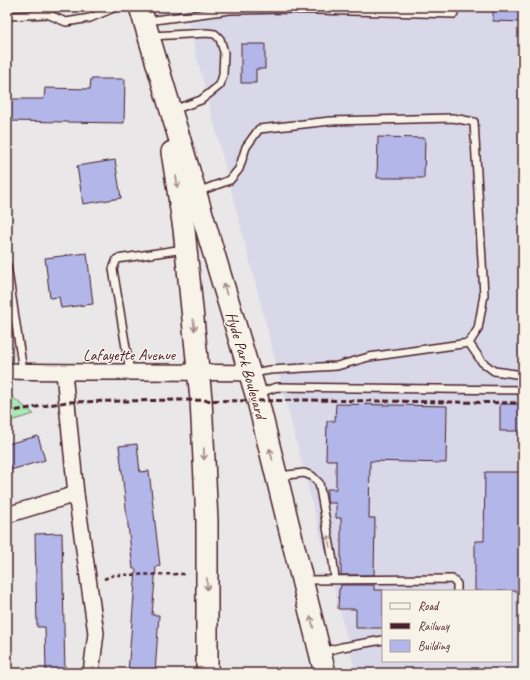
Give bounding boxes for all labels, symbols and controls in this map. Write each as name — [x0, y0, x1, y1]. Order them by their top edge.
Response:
one-way arrow — [173, 175, 181, 188]
one-way arrow — [221, 283, 228, 296]
street label: Hyde Park Boulevard — [221, 310, 272, 424]
one-way arrow — [190, 318, 198, 331]
street label: Lafayette Avenue — [83, 345, 177, 365]
one-way arrow — [200, 448, 207, 461]
one-way arrow — [267, 448, 274, 461]
one-way arrow — [325, 535, 333, 548]
one-way arrow — [203, 577, 211, 590]
legend — [382, 590, 512, 662]
text: Road — [418, 598, 440, 614]
one-way arrow — [308, 615, 315, 628]
text: Railway — [418, 618, 450, 634]
text: Building — [418, 638, 450, 654]

